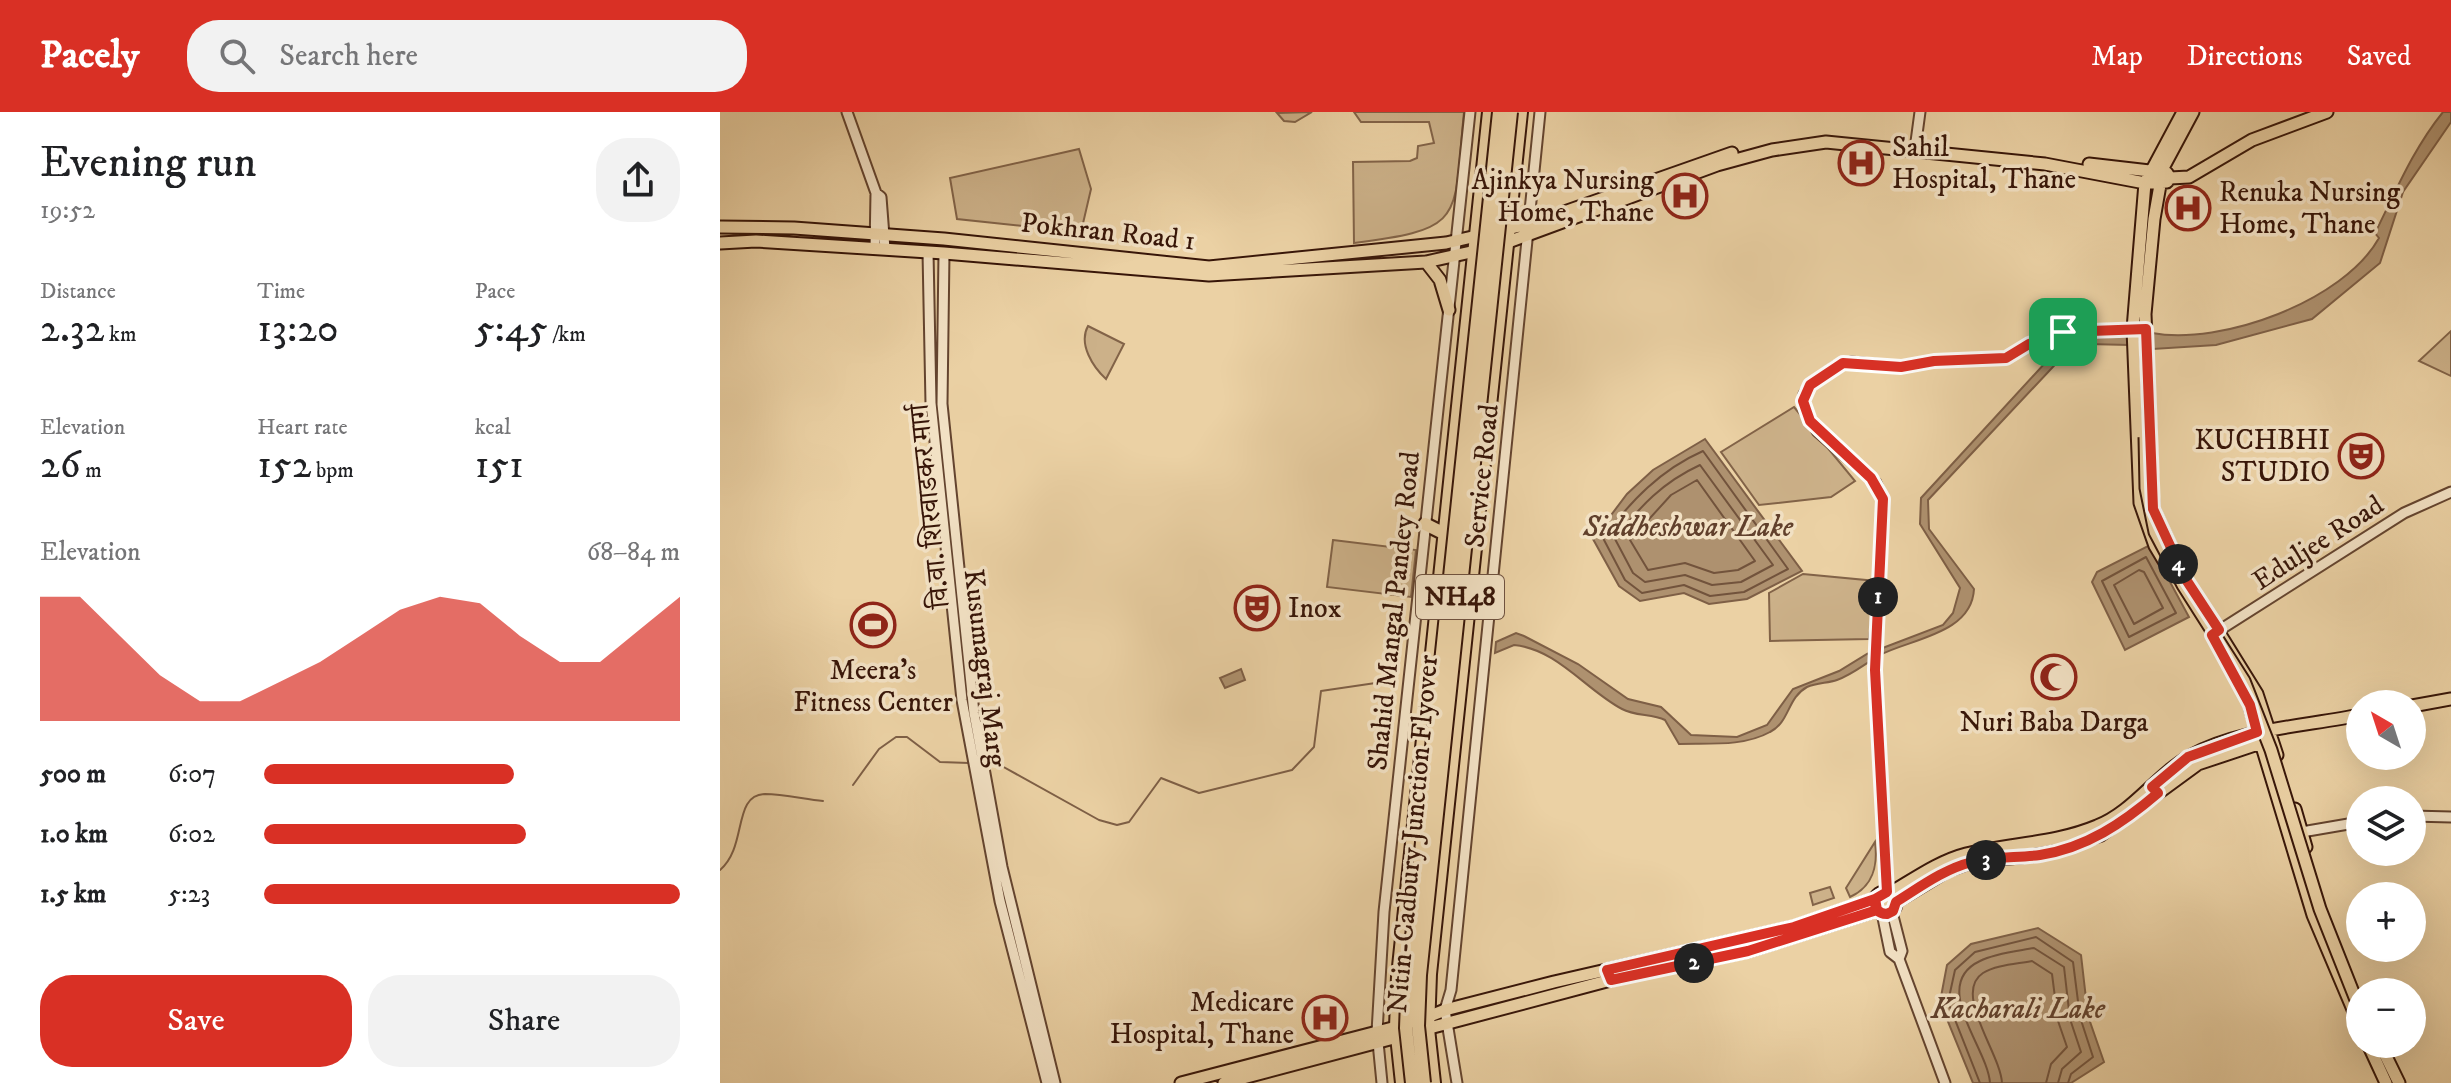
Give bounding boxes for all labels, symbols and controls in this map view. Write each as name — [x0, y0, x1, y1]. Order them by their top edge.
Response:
search box — [187, 20, 747, 92]
text: Pacely — [40, 32, 139, 80]
icon: search — [215, 34, 259, 78]
text: Search here — [279, 38, 418, 75]
text: Map — [2091, 39, 2143, 74]
text: Directions — [2187, 39, 2303, 74]
text: Saved — [2347, 39, 2411, 74]
place label: Sahil Hospital, Thane — [1892, 130, 2076, 197]
text: Evening run — [40, 136, 257, 191]
button: share — [596, 138, 680, 222]
hospital icon: Sahil Hospital, Thane — [1837, 139, 1885, 187]
place label: Ajinkya Nursing Home, Thane — [1471, 163, 1654, 230]
hospital icon: Ajinkya Nursing Home, Thane — [1661, 172, 1709, 220]
place label: Renuka Nursing Home, Thane — [2219, 175, 2400, 242]
hospital icon: Renuka Nursing Home, Thane — [2164, 184, 2212, 232]
text: 19:52 — [40, 194, 95, 227]
street label: Pokhran Road 1 — [1019, 205, 1197, 259]
text: Distance — [40, 278, 116, 305]
text: Time — [257, 278, 305, 305]
text: Pace — [475, 278, 515, 305]
pin — [2029, 298, 2097, 366]
text: 2.32 — [40, 305, 104, 355]
text: 13:20 — [257, 305, 339, 355]
text: 5:45 — [475, 305, 548, 355]
icon: arrive — [2041, 310, 2085, 354]
text: km — [104, 321, 136, 348]
text: /km — [548, 321, 586, 348]
street label: वि.वा. शिरवाडकर मार्ग — [902, 401, 958, 612]
street label: Service Road — [1457, 402, 1507, 550]
text: Elevation — [40, 414, 125, 441]
text: Heart rate — [257, 414, 348, 441]
text: kcal — [475, 414, 511, 441]
place label: KUCHBHI STUDIO — [2194, 423, 2330, 490]
theatre icon: KUCHBHI STUDIO — [2337, 432, 2385, 480]
text: 26 — [40, 441, 80, 491]
text: 152 — [257, 441, 311, 491]
text: 151 — [475, 441, 524, 491]
street label: Shahid Mangal Pandey Road — [1360, 450, 1428, 772]
text: m — [80, 457, 102, 484]
text: bpm — [311, 457, 354, 484]
street label: Eduljee Road — [2246, 488, 2390, 598]
water label: Siddheshwar Lake — [1582, 509, 1794, 546]
text: Elevation — [40, 536, 141, 569]
text: 68–84 m — [587, 536, 680, 569]
pin: 4 — [2158, 544, 2198, 584]
text: 4 — [2172, 550, 2184, 577]
street label: Kusumagraj Marg — [956, 567, 1015, 769]
road number: NH48 — [1416, 575, 1504, 619]
pin: 1 — [1858, 577, 1898, 617]
text: 1 — [1874, 583, 1882, 610]
theatre icon: Inox — [1233, 584, 1281, 632]
place label: Inox — [1288, 591, 1342, 626]
sports icon: Meera's Fitness Center — [849, 601, 897, 649]
place label: Meera's Fitness Center — [793, 653, 953, 720]
street label: Nitin-Cadbury Junction Flyover — [1380, 653, 1446, 1015]
mosque icon: Nuri Baba Darga — [2030, 653, 2078, 701]
north arrow — [2346, 690, 2426, 770]
map controls — [2346, 690, 2426, 1058]
place label: Nuri Baba Darga — [1960, 705, 2149, 740]
text: 500 m — [40, 758, 106, 791]
text: 6:07 — [168, 758, 216, 791]
button: layers — [2346, 786, 2426, 866]
text: 1.0 km — [40, 818, 108, 851]
text: 6:02 — [168, 818, 215, 851]
pin: 3 — [1966, 840, 2006, 880]
text: 3 — [1982, 846, 1990, 873]
text: 1.5 km — [40, 878, 106, 911]
text: 5:23 — [168, 878, 210, 911]
button: + — [2346, 882, 2426, 962]
pin: 2 — [1674, 943, 1714, 983]
text: 2 — [1689, 949, 1699, 976]
button: Save — [40, 975, 352, 1067]
button: Share — [368, 975, 680, 1067]
button: − — [2346, 978, 2426, 1058]
place label: Medicare Hospital, Thane — [1110, 985, 1294, 1052]
water label: Kacharali Lake — [1930, 991, 2106, 1028]
hospital icon: Medicare Hospital, Thane — [1301, 994, 1349, 1042]

